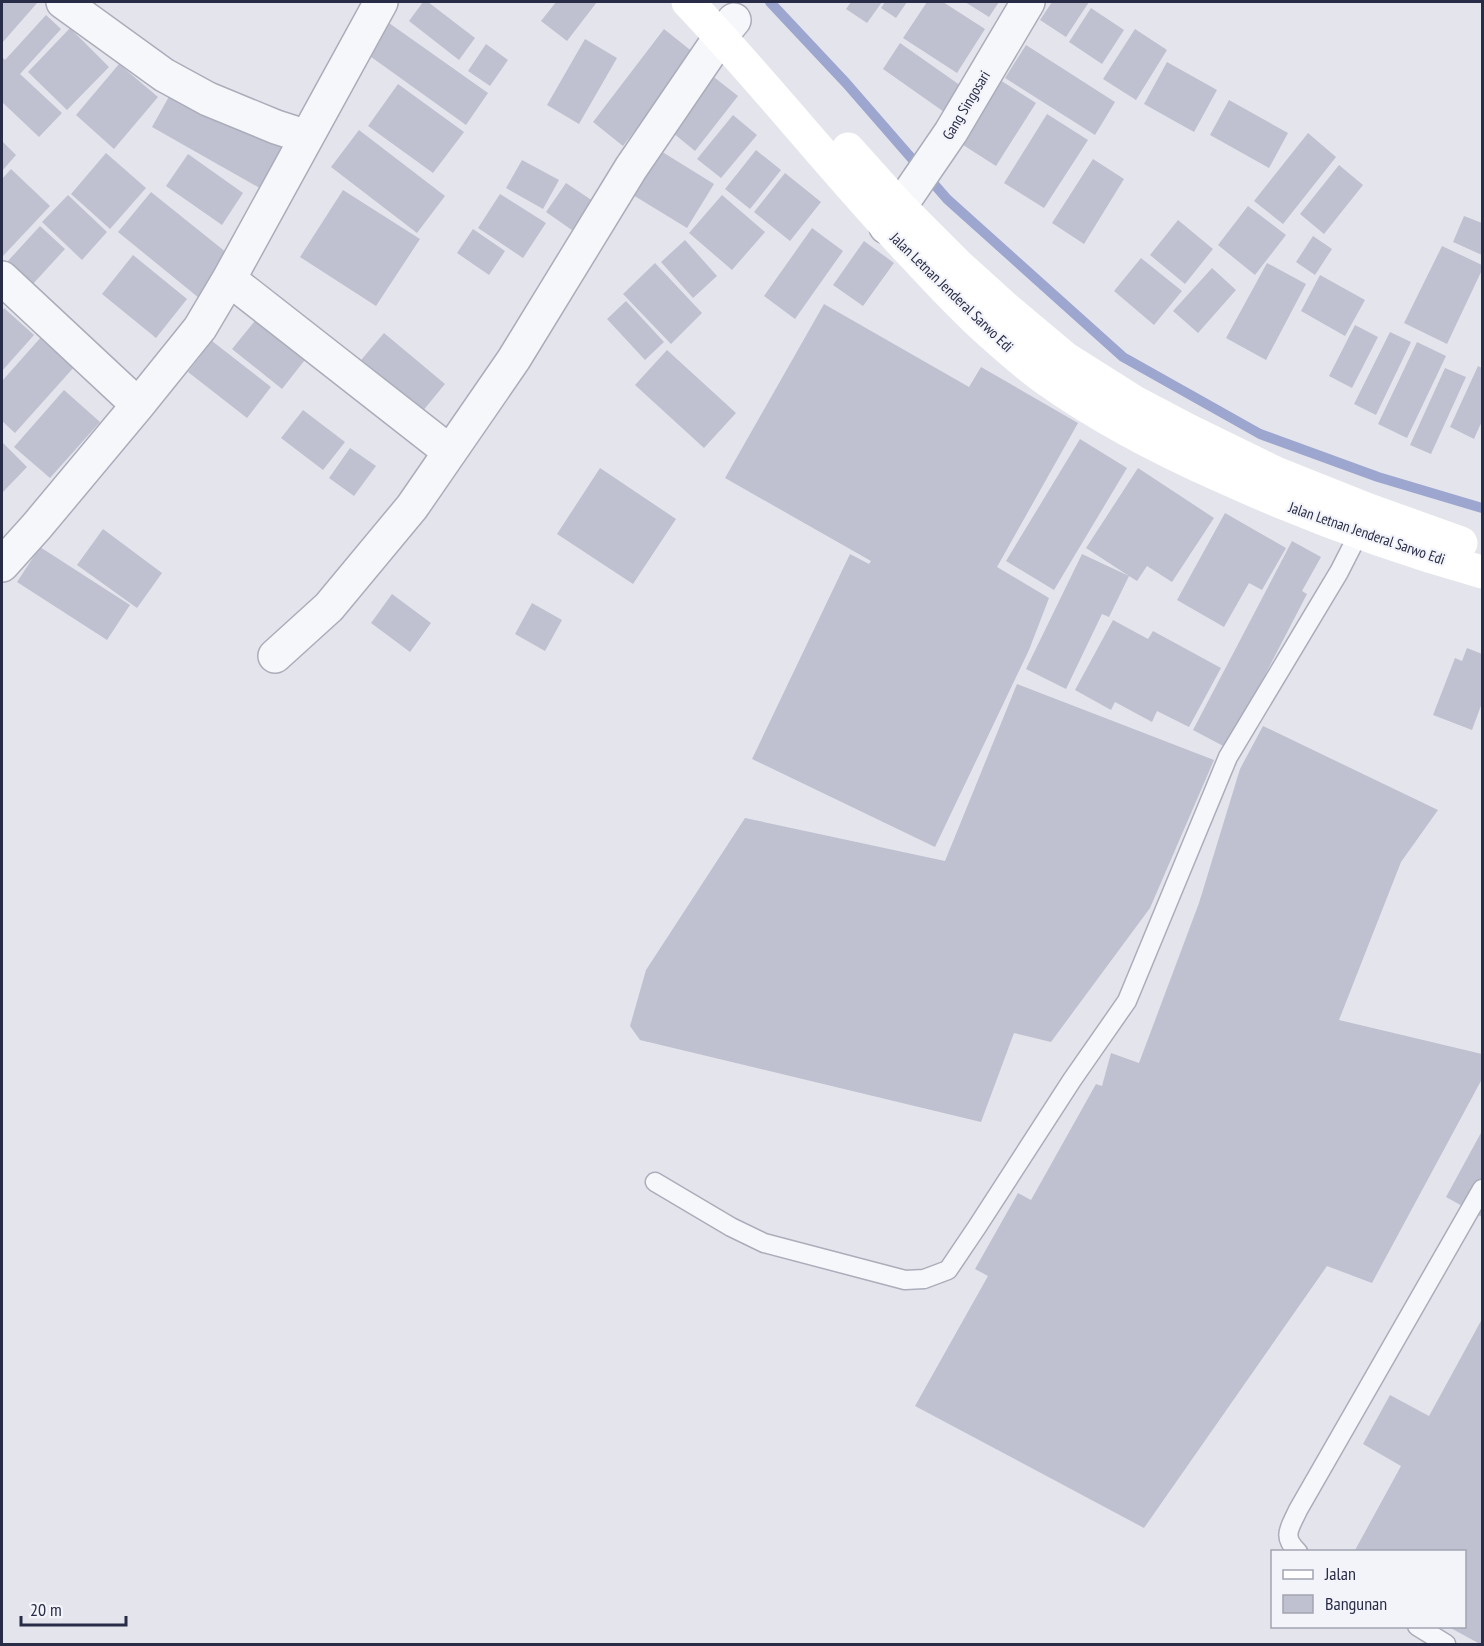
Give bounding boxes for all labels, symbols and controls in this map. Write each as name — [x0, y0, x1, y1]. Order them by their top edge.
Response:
street label: Gang Singosari — [938, 67, 994, 143]
street label: Jalan Letnan Jenderal Sarwo Edi — [886, 227, 1018, 356]
street label: Jalan Letnan Jenderal Sarwo Edi — [1285, 497, 1448, 569]
legend — [1271, 1550, 1466, 1628]
text: Jalan — [1324, 1562, 1356, 1585]
scale bar — [21, 1589, 126, 1627]
text: Bangunan — [1325, 1592, 1387, 1615]
text: 20 m — [30, 1598, 62, 1621]

